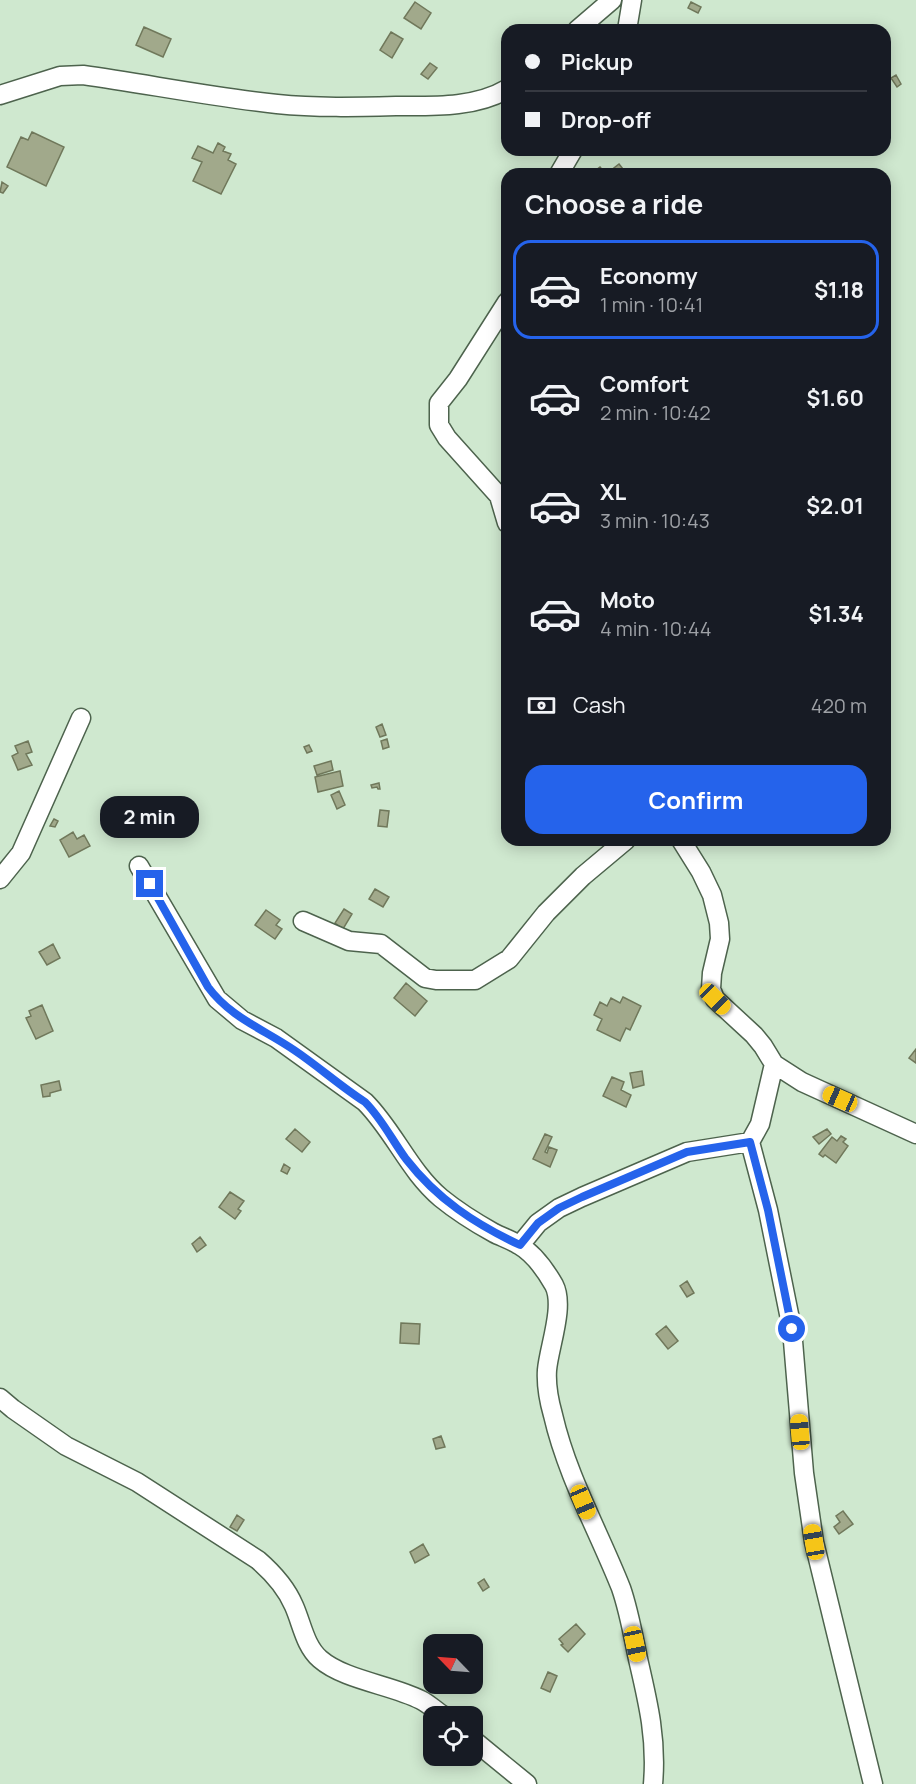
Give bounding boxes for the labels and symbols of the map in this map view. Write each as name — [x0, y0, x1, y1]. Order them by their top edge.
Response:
callout: 2 min — [100, 797, 200, 839]
route end — [136, 870, 163, 897]
car — [696, 980, 734, 1018]
car — [820, 1083, 860, 1115]
route start — [778, 1315, 805, 1342]
car — [789, 1413, 811, 1451]
car — [568, 1482, 598, 1522]
car — [802, 1523, 826, 1561]
car — [622, 1625, 648, 1663]
north arrow — [423, 1634, 483, 1694]

